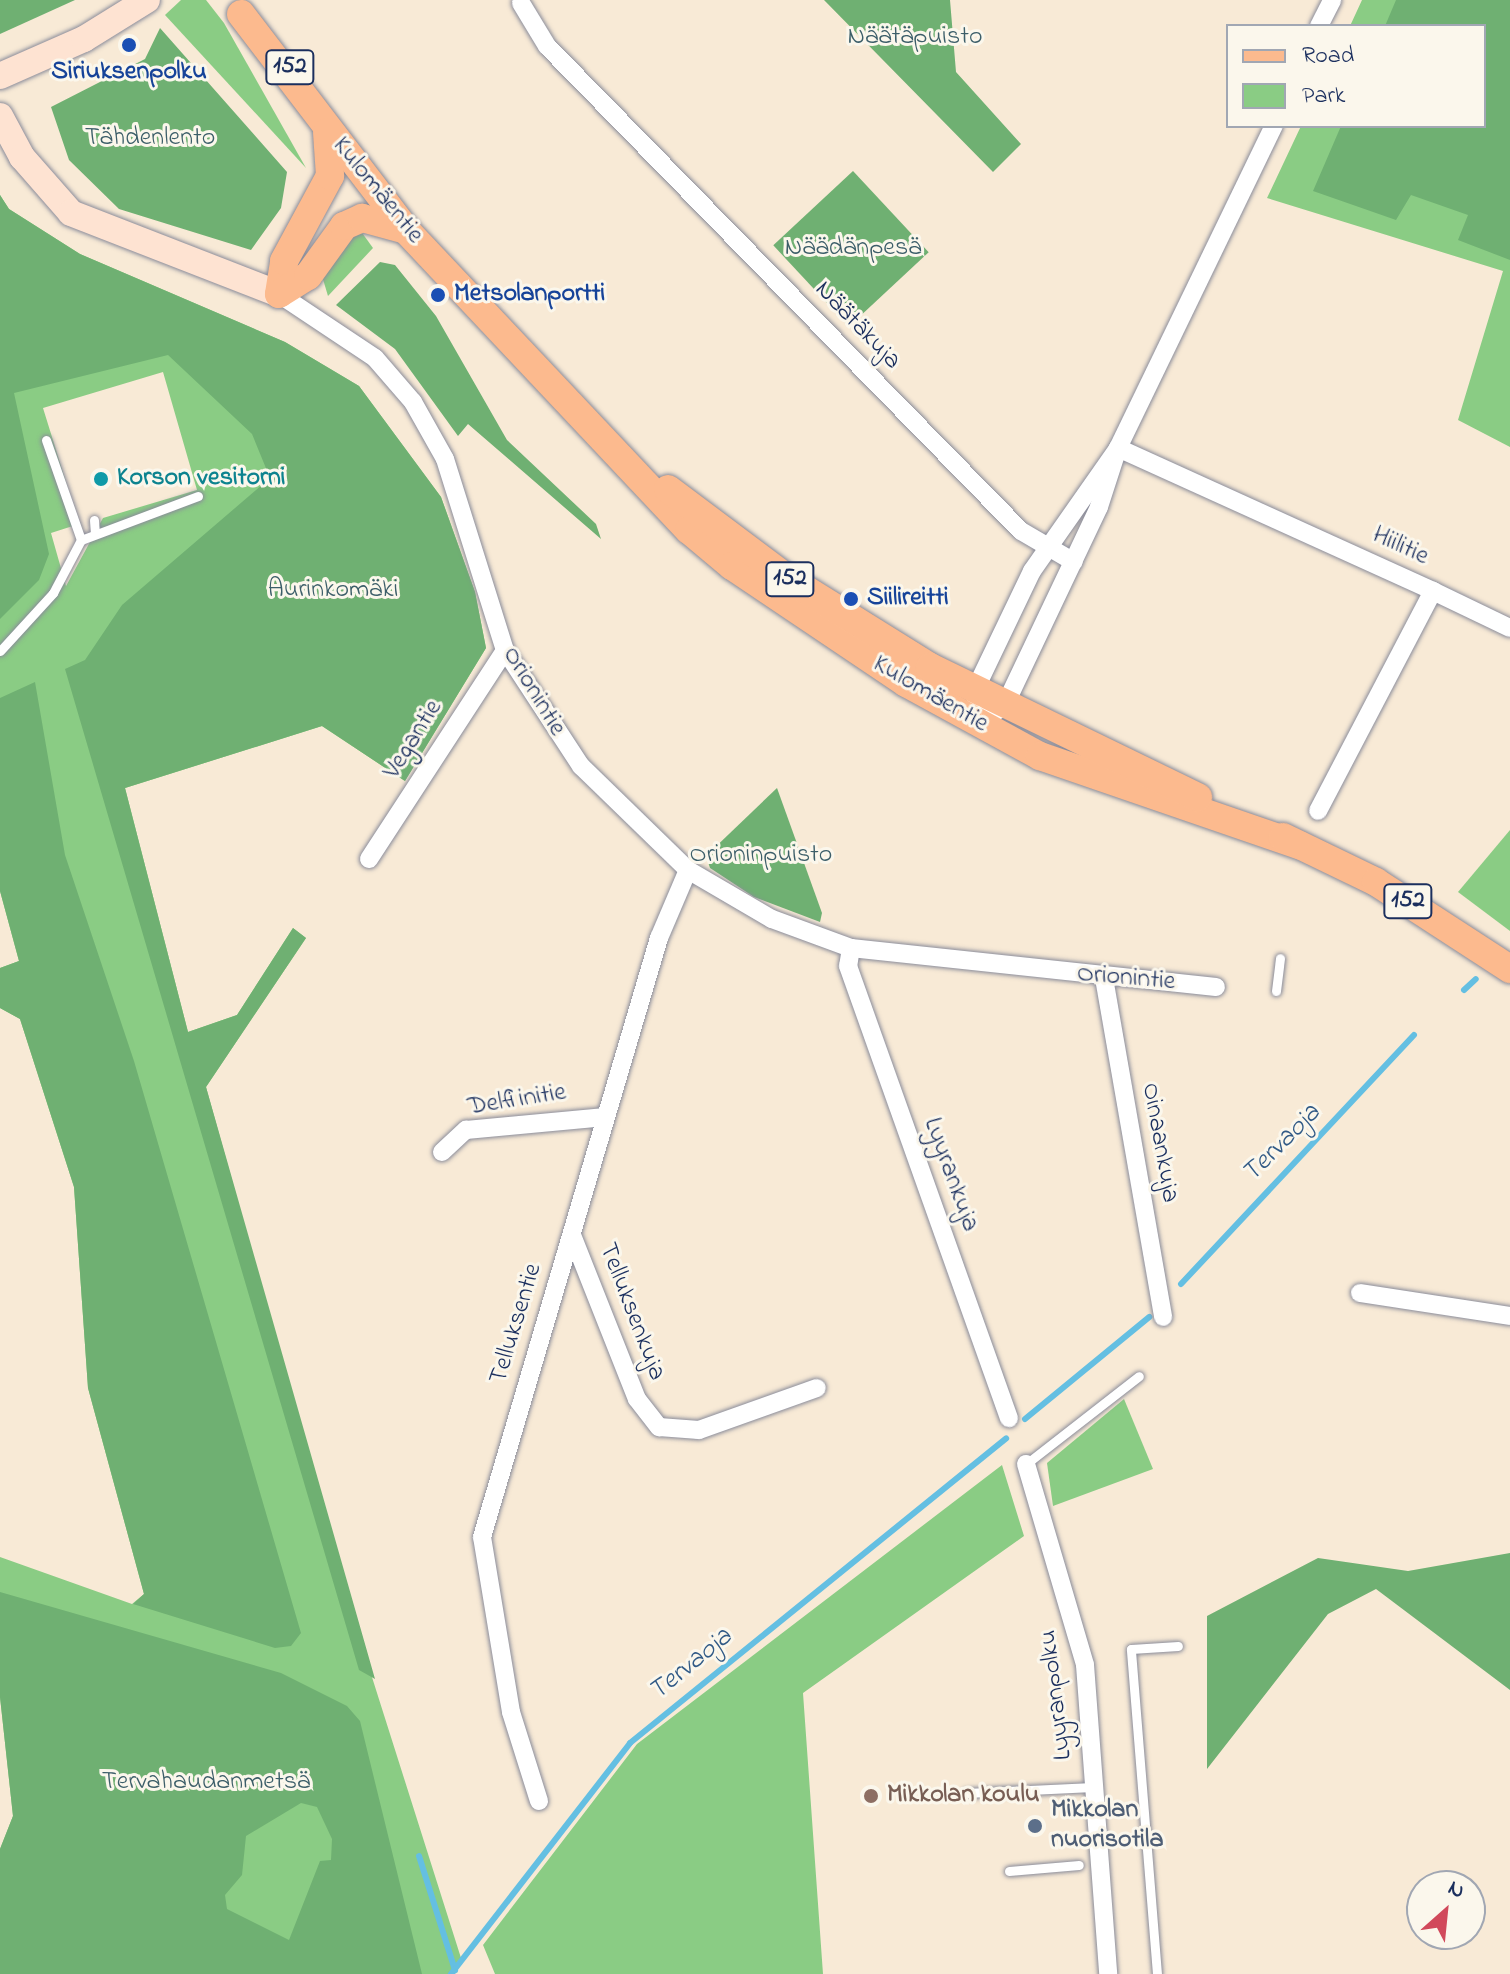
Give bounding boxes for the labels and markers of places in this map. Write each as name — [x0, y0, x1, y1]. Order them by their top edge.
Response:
marker: Siriuksenpolku — [120, 36, 138, 54]
place label: Siriuksenpolku — [51, 57, 207, 89]
place label: Metsolanportti — [454, 279, 605, 311]
marker: Metsolanportti — [429, 286, 447, 304]
place label: Korson vesitorni — [117, 463, 285, 495]
marker: Korson vesitorni — [92, 470, 110, 488]
place label: Siilireitti — [867, 583, 949, 615]
marker: Siilireitti — [842, 590, 860, 608]
place label: Mikkolan koulu — [887, 1780, 1040, 1812]
marker: Mikkolan koulu — [862, 1787, 880, 1805]
place label: Mikkolan nuorisotila — [1051, 1795, 1163, 1856]
marker: Mikkolan nuorisotila — [1026, 1817, 1044, 1835]

